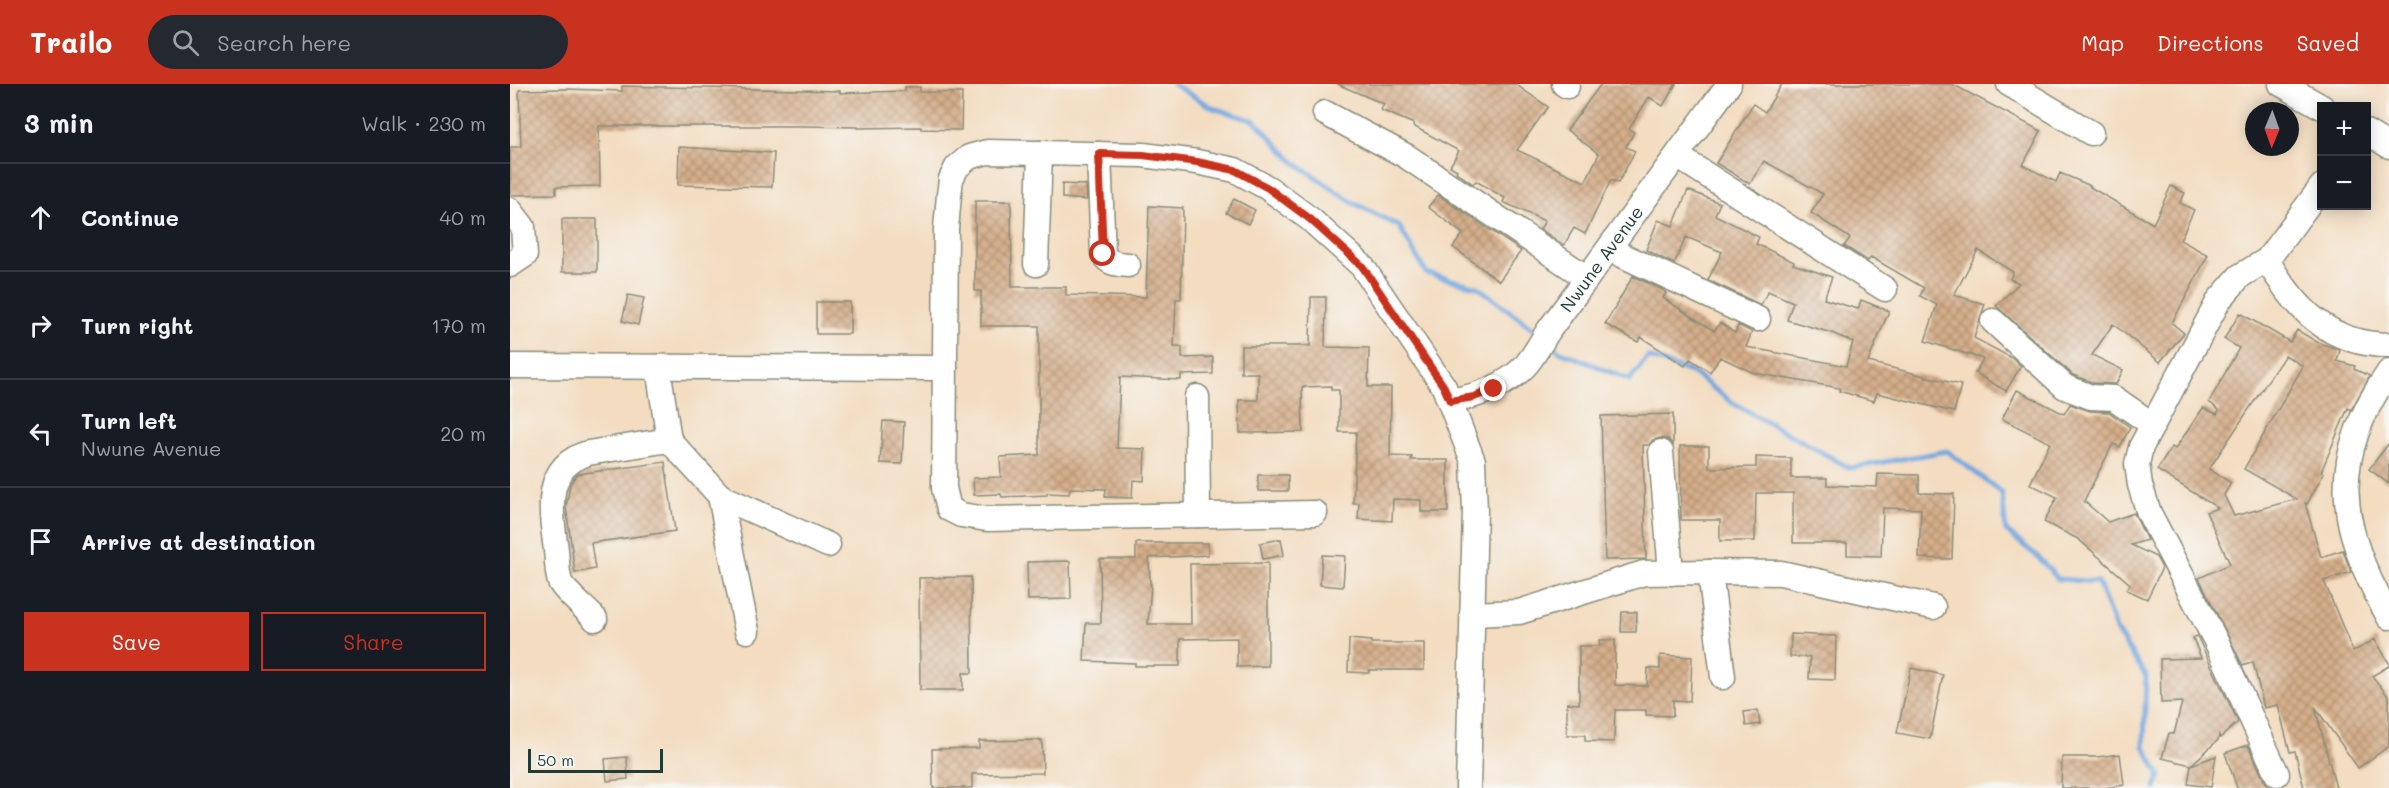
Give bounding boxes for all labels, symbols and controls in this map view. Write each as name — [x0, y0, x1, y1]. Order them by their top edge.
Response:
search box — [148, 15, 568, 69]
text: Trailo — [30, 24, 112, 60]
icon: search — [169, 26, 202, 59]
text: Search here — [217, 28, 351, 57]
text: Map — [2081, 29, 2124, 56]
text: Directions — [2157, 29, 2264, 56]
text: Saved — [2297, 29, 2359, 56]
north arrow — [2245, 102, 2299, 156]
map controls — [2317, 102, 2371, 210]
button: + — [2317, 102, 2371, 156]
text: 3 min — [24, 106, 93, 140]
text: Walk · 230 m — [361, 110, 486, 136]
button: − — [2317, 156, 2371, 210]
street label: Nwune Avenue — [1554, 200, 1648, 317]
icon: ahead — [24, 201, 57, 234]
text: Continue — [81, 203, 179, 232]
text: 40 m — [440, 204, 486, 230]
route start — [1089, 240, 1115, 266]
icon: right — [24, 309, 57, 342]
text: Turn right — [81, 311, 193, 340]
text: 170 m — [431, 312, 486, 338]
route end — [1480, 375, 1506, 401]
text: Turn left — [81, 406, 177, 435]
icon: left — [24, 417, 57, 450]
text: 20 m — [440, 420, 486, 446]
text: Nwune Avenue — [81, 435, 221, 461]
icon: arrive — [24, 525, 57, 558]
text: Arrive at destination — [81, 527, 316, 556]
button: Save — [24, 612, 249, 671]
button: Share — [261, 612, 486, 671]
scale bar — [528, 746, 663, 774]
text: 50 m — [537, 749, 574, 770]

